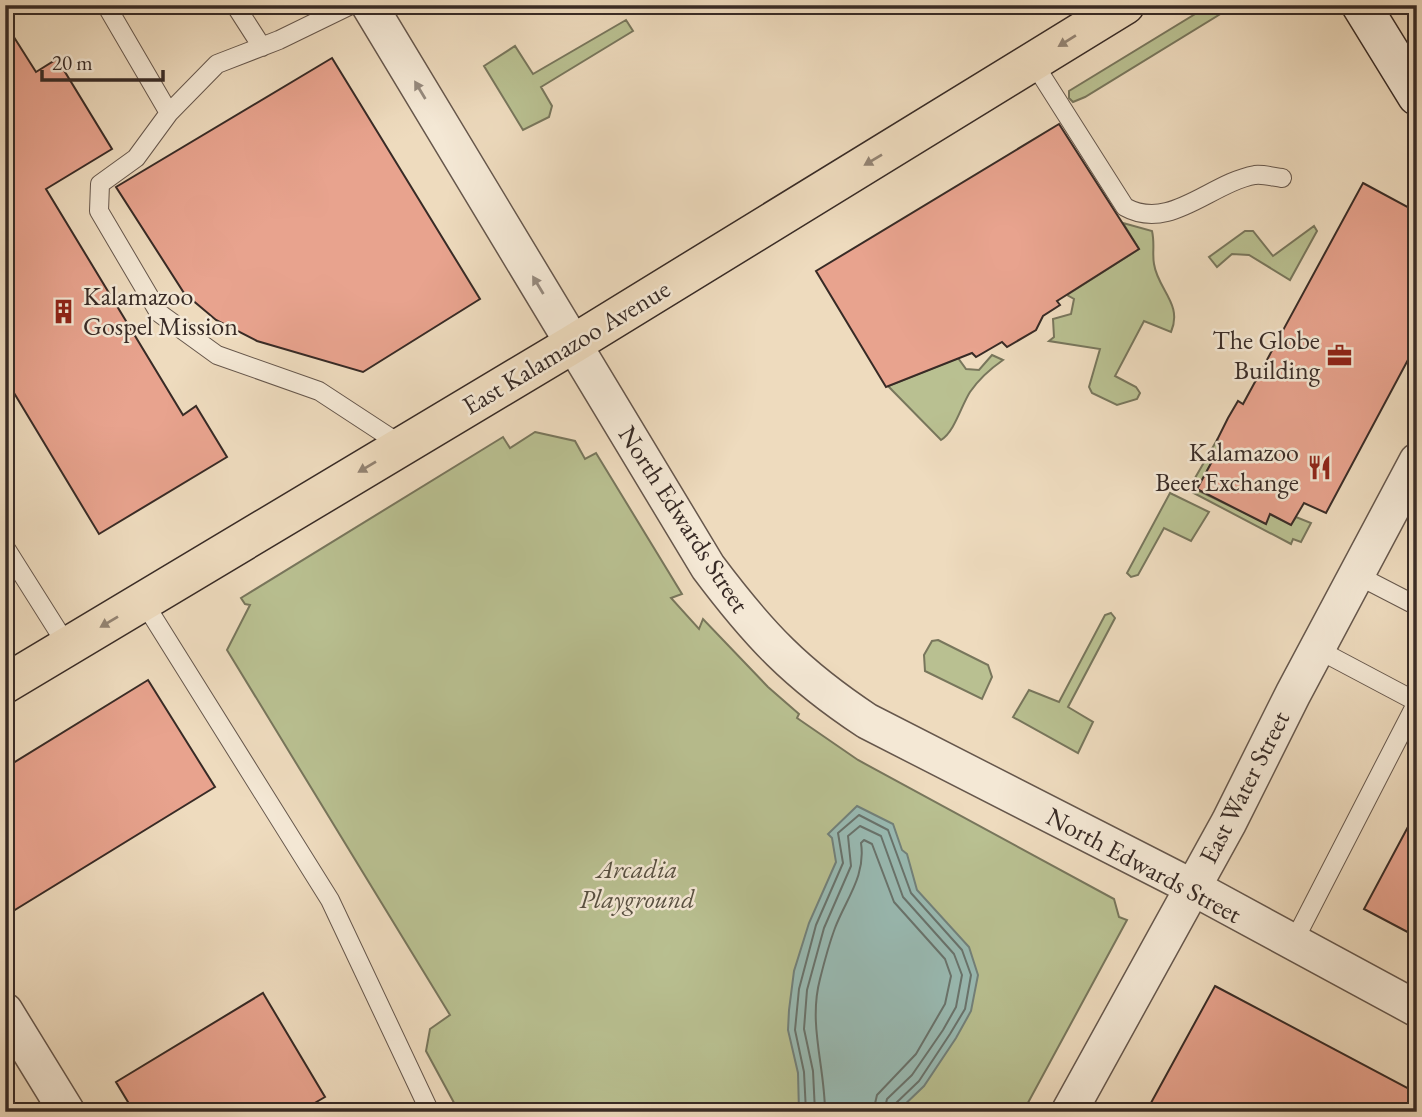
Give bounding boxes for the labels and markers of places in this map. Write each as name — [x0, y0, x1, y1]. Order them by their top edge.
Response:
place label: Kalamazoo Gospel Mission — [83, 279, 238, 343]
building icon: Kalamazoo Gospel Mission — [49, 297, 77, 325]
place label: The Globe Building — [1212, 323, 1321, 387]
office icon: The Globe Building — [1326, 341, 1354, 369]
place label: Kalamazoo Beer Exchange — [1155, 435, 1299, 499]
restaurant icon: Kalamazoo Beer Exchange — [1305, 453, 1333, 481]

